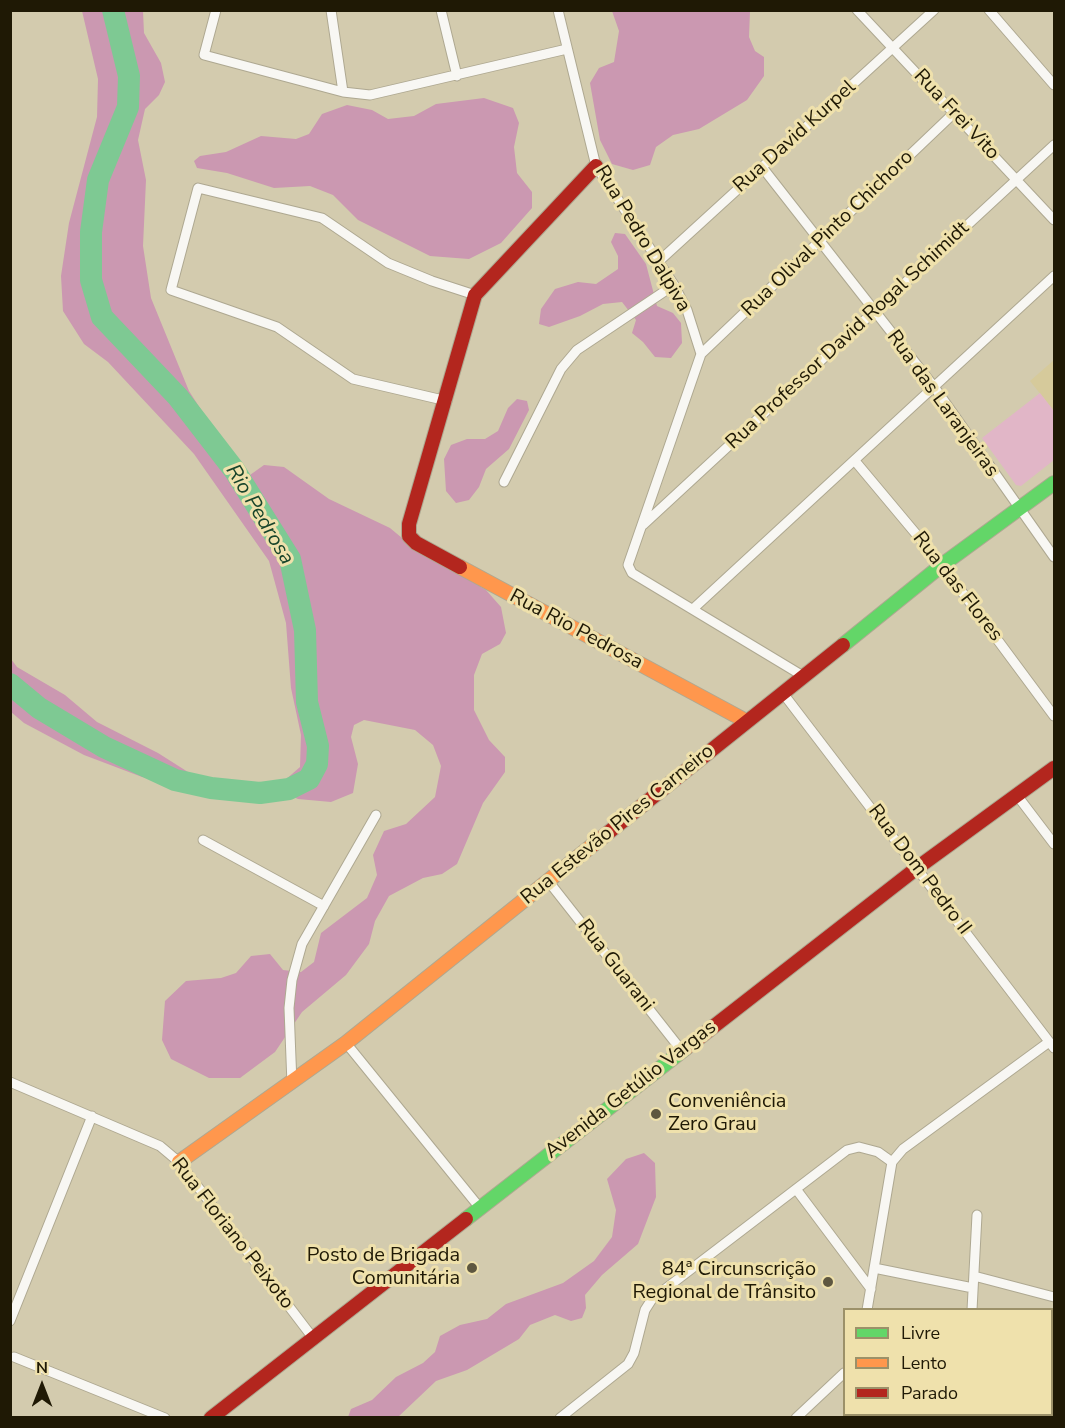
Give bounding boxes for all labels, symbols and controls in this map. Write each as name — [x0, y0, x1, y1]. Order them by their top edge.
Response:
street label: Rua Frei Vito — [908, 65, 1004, 165]
street label: Rua David Kurpel — [729, 76, 861, 198]
street label: Rua Olival Pinto Chichoro — [737, 146, 919, 322]
street label: Rua Pedro Dalpiva — [589, 161, 695, 317]
street label: Rua Professor David Rogal Schimidt — [722, 217, 974, 455]
street label: Rua das Laranjeiras — [881, 326, 1003, 482]
water label: Rio Pedrosa — [219, 460, 299, 570]
street label: Rua das Flores — [907, 527, 1007, 647]
street label: Rua Rio Pedrosa — [505, 585, 647, 675]
street label: Rua Estevão Pires Carneiro — [517, 740, 719, 910]
street label: Rua Dom Pedro II — [862, 800, 976, 940]
street label: Rua Guarani — [572, 915, 658, 1017]
street label: Avenida Getúlio Vargas — [541, 1016, 721, 1164]
place label: Conveniência Zero Grau — [668, 1090, 786, 1137]
marker: Conveniência Zero Grau — [649, 1107, 663, 1121]
street label: Rua Floriano Peixoto — [166, 1154, 298, 1314]
place label: Posto de Brigada Comunitária — [307, 1244, 460, 1291]
place label: 84ª Circunscrição Regional de Trânsito — [632, 1258, 816, 1305]
marker: Posto de Brigada Comunitária — [465, 1261, 479, 1275]
marker: 84ª Circunscrição Regional de Trânsito — [821, 1275, 835, 1289]
legend — [843, 1308, 1053, 1416]
text: Livre — [901, 1321, 940, 1345]
text: Lento — [901, 1351, 947, 1375]
north arrow — [12, 1356, 72, 1416]
text: N — [36, 1357, 48, 1379]
text: Parado — [901, 1381, 958, 1405]

